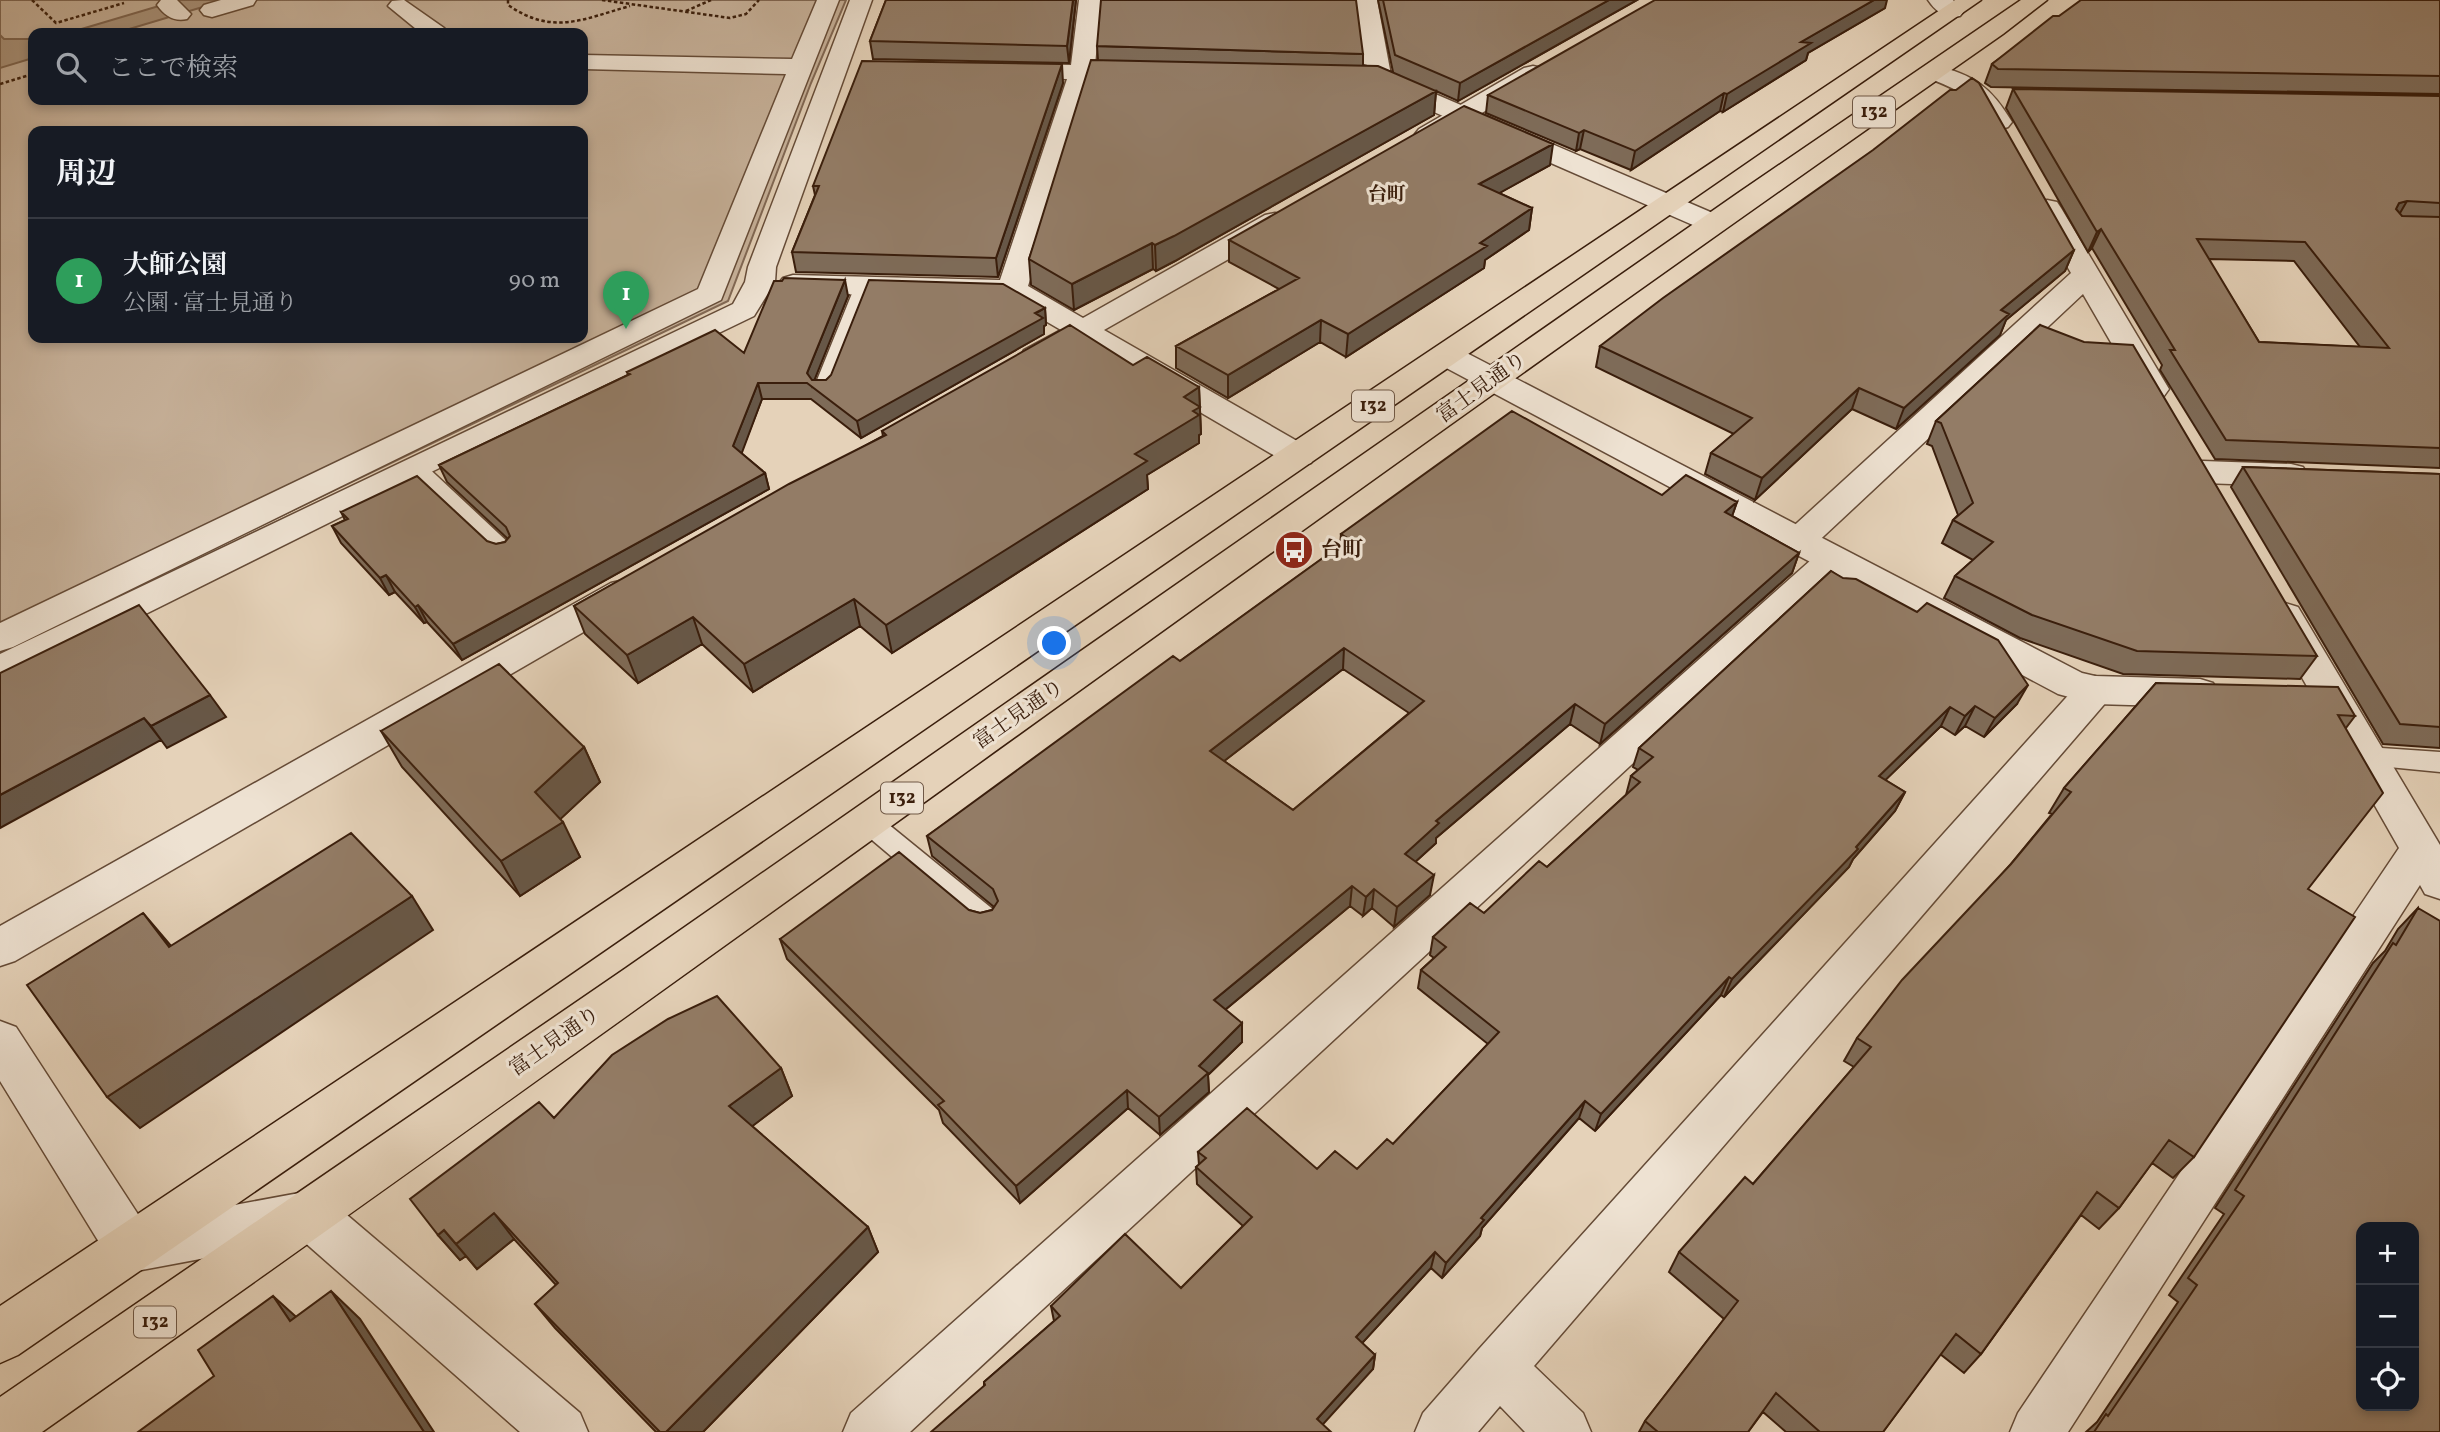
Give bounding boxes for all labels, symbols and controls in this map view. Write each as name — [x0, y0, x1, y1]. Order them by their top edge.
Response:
search box — [28, 28, 588, 105]
icon: search — [52, 48, 90, 86]
text: ここで検索 — [108, 51, 238, 87]
road number: 132 — [1853, 96, 1895, 128]
text: 周辺 — [56, 154, 116, 196]
district label: 台町 — [1368, 182, 1406, 208]
text: 大師公園 — [123, 248, 227, 284]
text: 1 — [74, 265, 84, 297]
text: 90 m — [509, 265, 560, 297]
pin: 1 — [603, 271, 649, 329]
text: 公園 · 富士見通り — [123, 288, 298, 320]
street label: 富士見通り — [1431, 345, 1533, 431]
road number: 132 — [1352, 390, 1394, 422]
bus stop icon: 台町 — [1273, 529, 1315, 571]
place label: 台町 — [1321, 536, 1363, 565]
your location — [1037, 626, 1071, 660]
street label: 富士見通り — [968, 673, 1070, 757]
road number: 132 — [881, 782, 923, 814]
street label: 富士見通り — [504, 1000, 606, 1084]
map controls — [2356, 1222, 2419, 1411]
button: + — [2356, 1222, 2419, 1285]
button: − — [2356, 1285, 2419, 1348]
road number: 132 — [134, 1306, 176, 1338]
button: locate — [2356, 1348, 2419, 1411]

